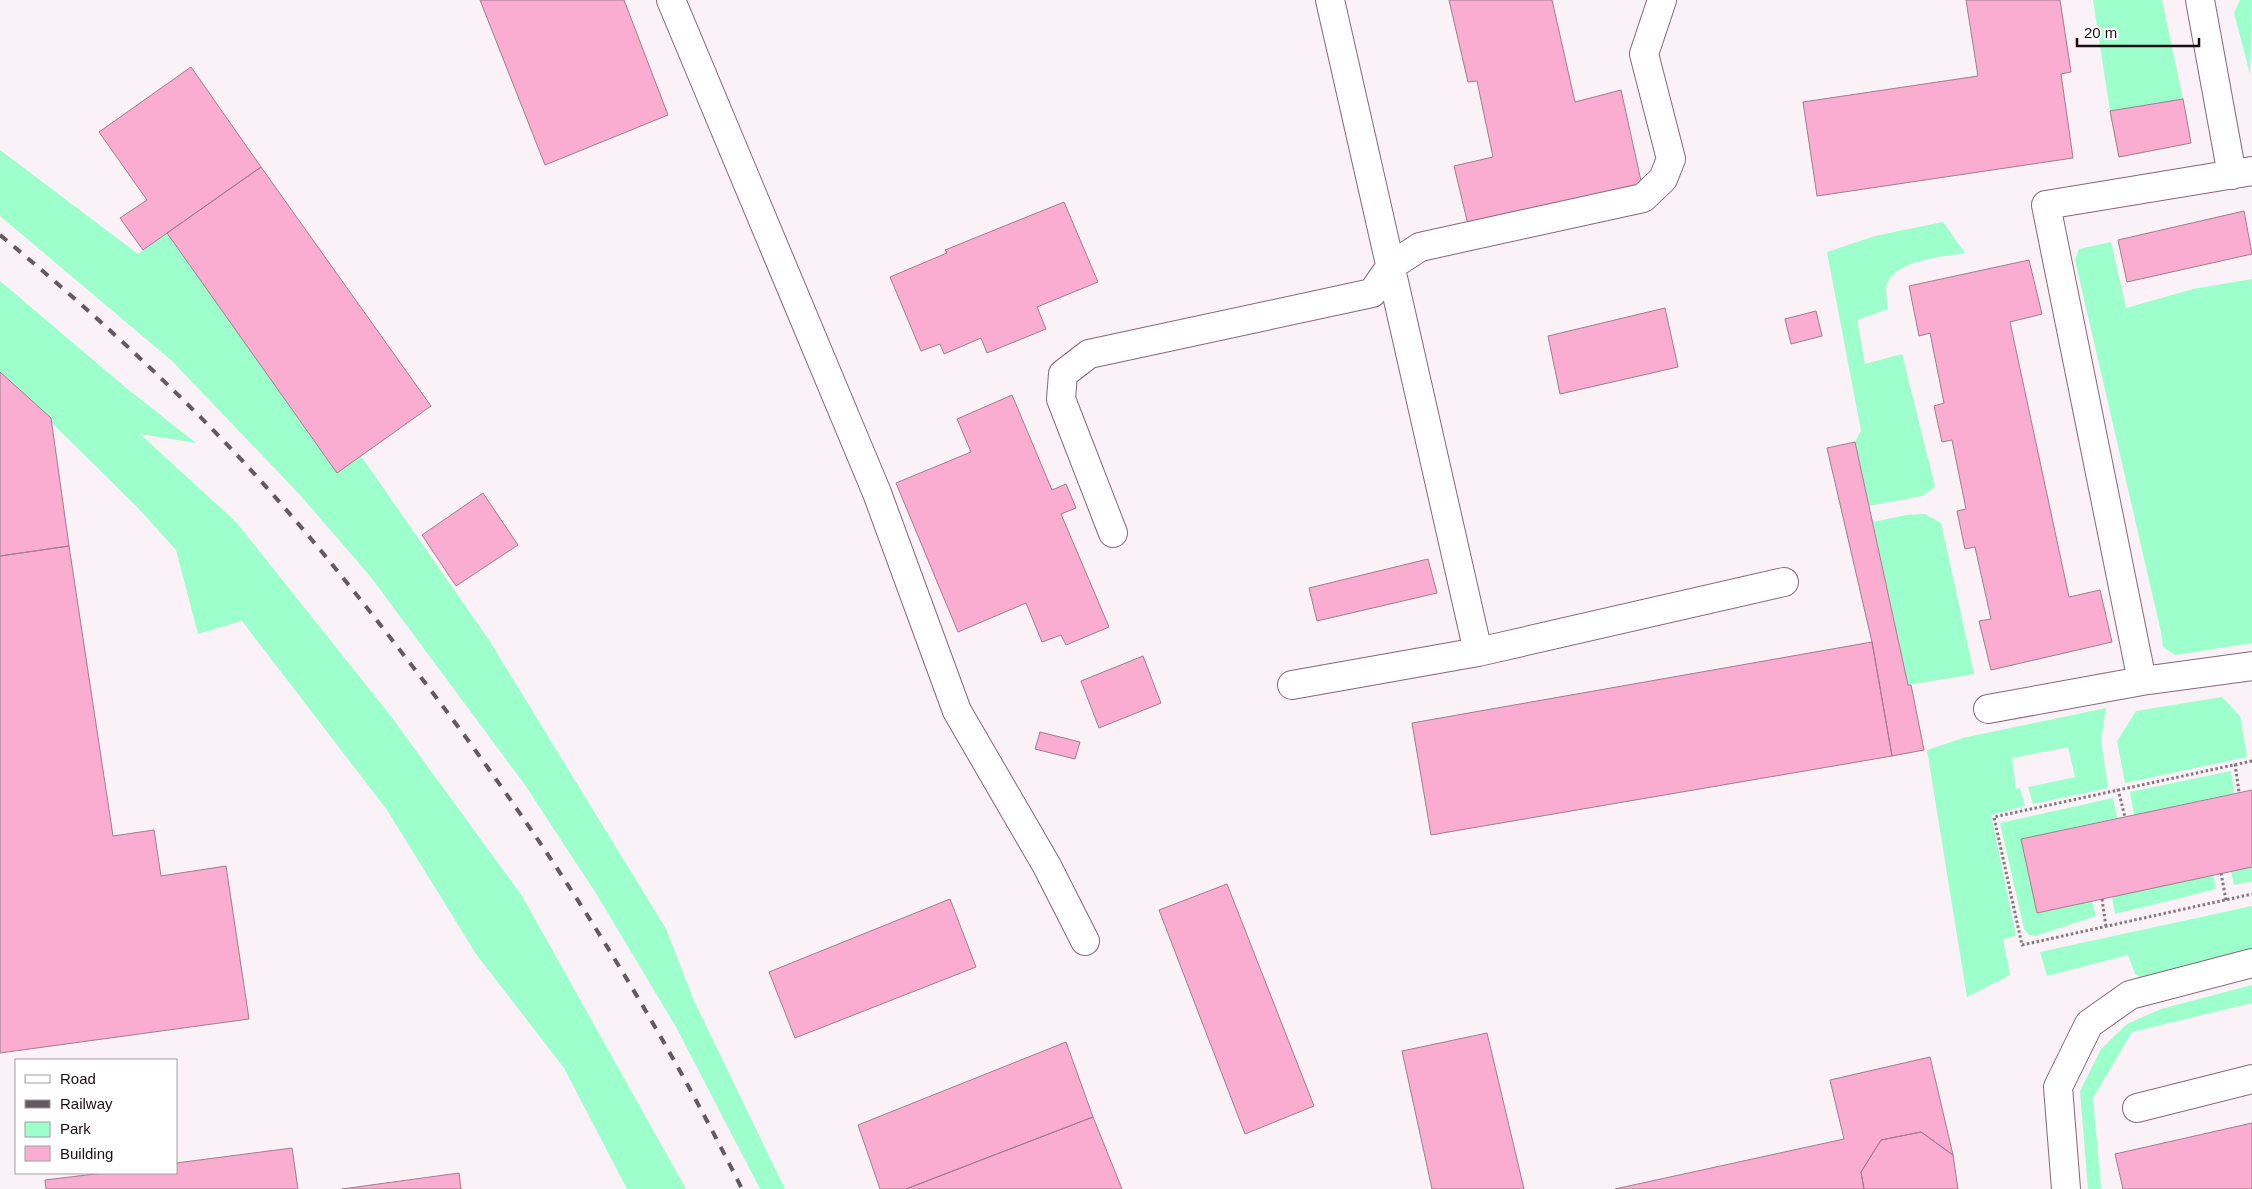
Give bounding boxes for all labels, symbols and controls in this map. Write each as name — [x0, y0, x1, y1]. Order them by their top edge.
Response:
scale bar — [2077, 15, 2200, 47]
text: 20 m — [2084, 24, 2117, 41]
legend — [15, 1059, 178, 1174]
text: Road — [60, 1070, 96, 1087]
text: Railway — [60, 1095, 113, 1112]
text: Park — [60, 1120, 91, 1137]
text: Building — [60, 1145, 113, 1162]

